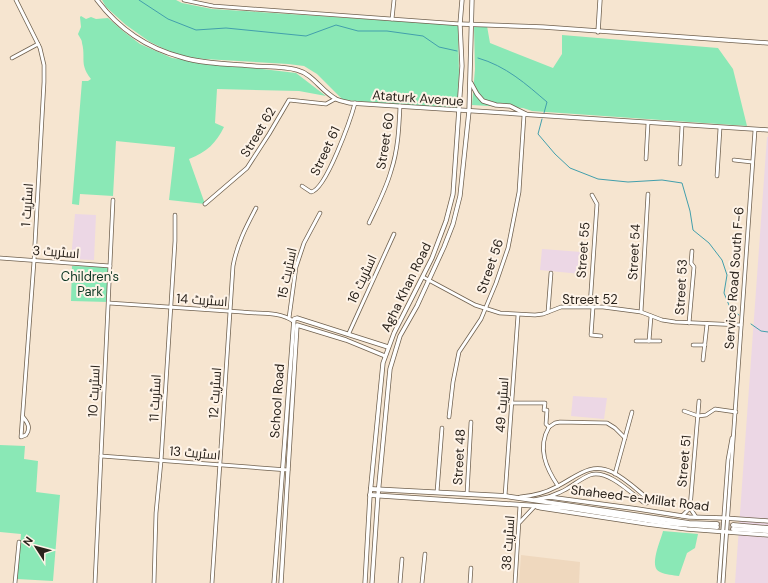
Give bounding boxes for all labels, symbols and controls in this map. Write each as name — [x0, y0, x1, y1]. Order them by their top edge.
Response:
street label: Ataturk Avenue — [372, 86, 464, 110]
street label: Street 62 — [236, 104, 280, 160]
street label: Street 60 — [372, 111, 398, 171]
street label: Street 61 — [306, 124, 344, 178]
street label: اسٹریٹ 1 — [17, 183, 37, 227]
street label: Service Road South F-6 — [721, 206, 747, 350]
street label: Street 55 — [573, 221, 593, 279]
street label: Street 54 — [624, 223, 644, 280]
street label: Street 56 — [473, 237, 507, 295]
street label: Agha Khan Road — [377, 240, 435, 334]
street label: اسٹریٹ 3 — [32, 242, 80, 262]
street label: اسٹریٹ 15 — [273, 246, 301, 300]
street label: اسٹریٹ 16 — [343, 252, 381, 306]
street label: Street 53 — [671, 259, 691, 315]
park label: Children's Park — [61, 268, 119, 300]
street label: اسٹریٹ 14 — [176, 290, 228, 310]
street label: Street 52 — [562, 291, 618, 308]
street label: School Road — [266, 363, 288, 439]
street label: اسٹریٹ 10 — [84, 364, 104, 418]
street label: اسٹریٹ 12 — [205, 367, 225, 419]
street label: اسٹریٹ 11 — [145, 374, 165, 422]
street label: اسٹریٹ 49 — [492, 377, 512, 433]
street label: Street 48 — [449, 428, 469, 485]
street label: Street 51 — [673, 434, 695, 488]
street label: اسٹریٹ 13 — [169, 442, 221, 464]
street label: Shaheed-e-Millat Road — [570, 481, 710, 515]
street label: اسٹریٹ 38 — [498, 515, 518, 571]
north arrow — [16, 527, 56, 567]
text: N — [20, 534, 36, 548]

